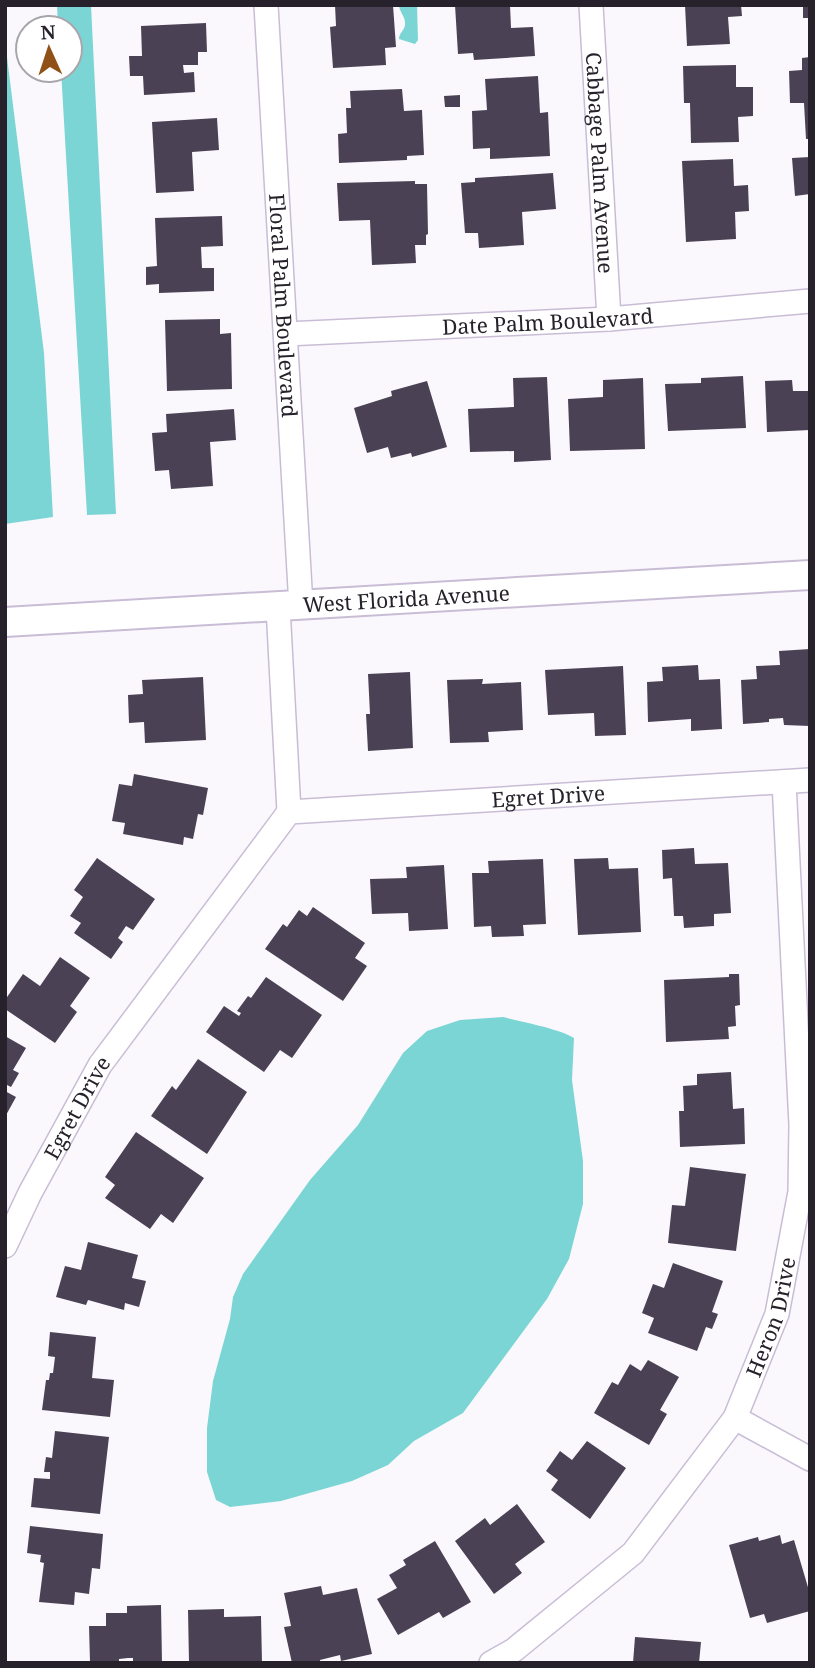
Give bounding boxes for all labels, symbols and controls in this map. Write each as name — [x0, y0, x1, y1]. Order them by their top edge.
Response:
north arrow — [14, 14, 84, 84]
text: N — [40, 19, 56, 45]
street label: Cabbage Palm Avenue — [580, 51, 620, 274]
street label: Floral Palm Boulevard — [263, 193, 304, 418]
street label: Date Palm Boulevard — [441, 301, 655, 341]
street label: West Florida Avenue — [302, 579, 511, 619]
street label: Egret Drive — [491, 779, 606, 814]
street label: Egret Drive — [37, 1050, 116, 1164]
street label: Heron Drive — [739, 1255, 801, 1381]

